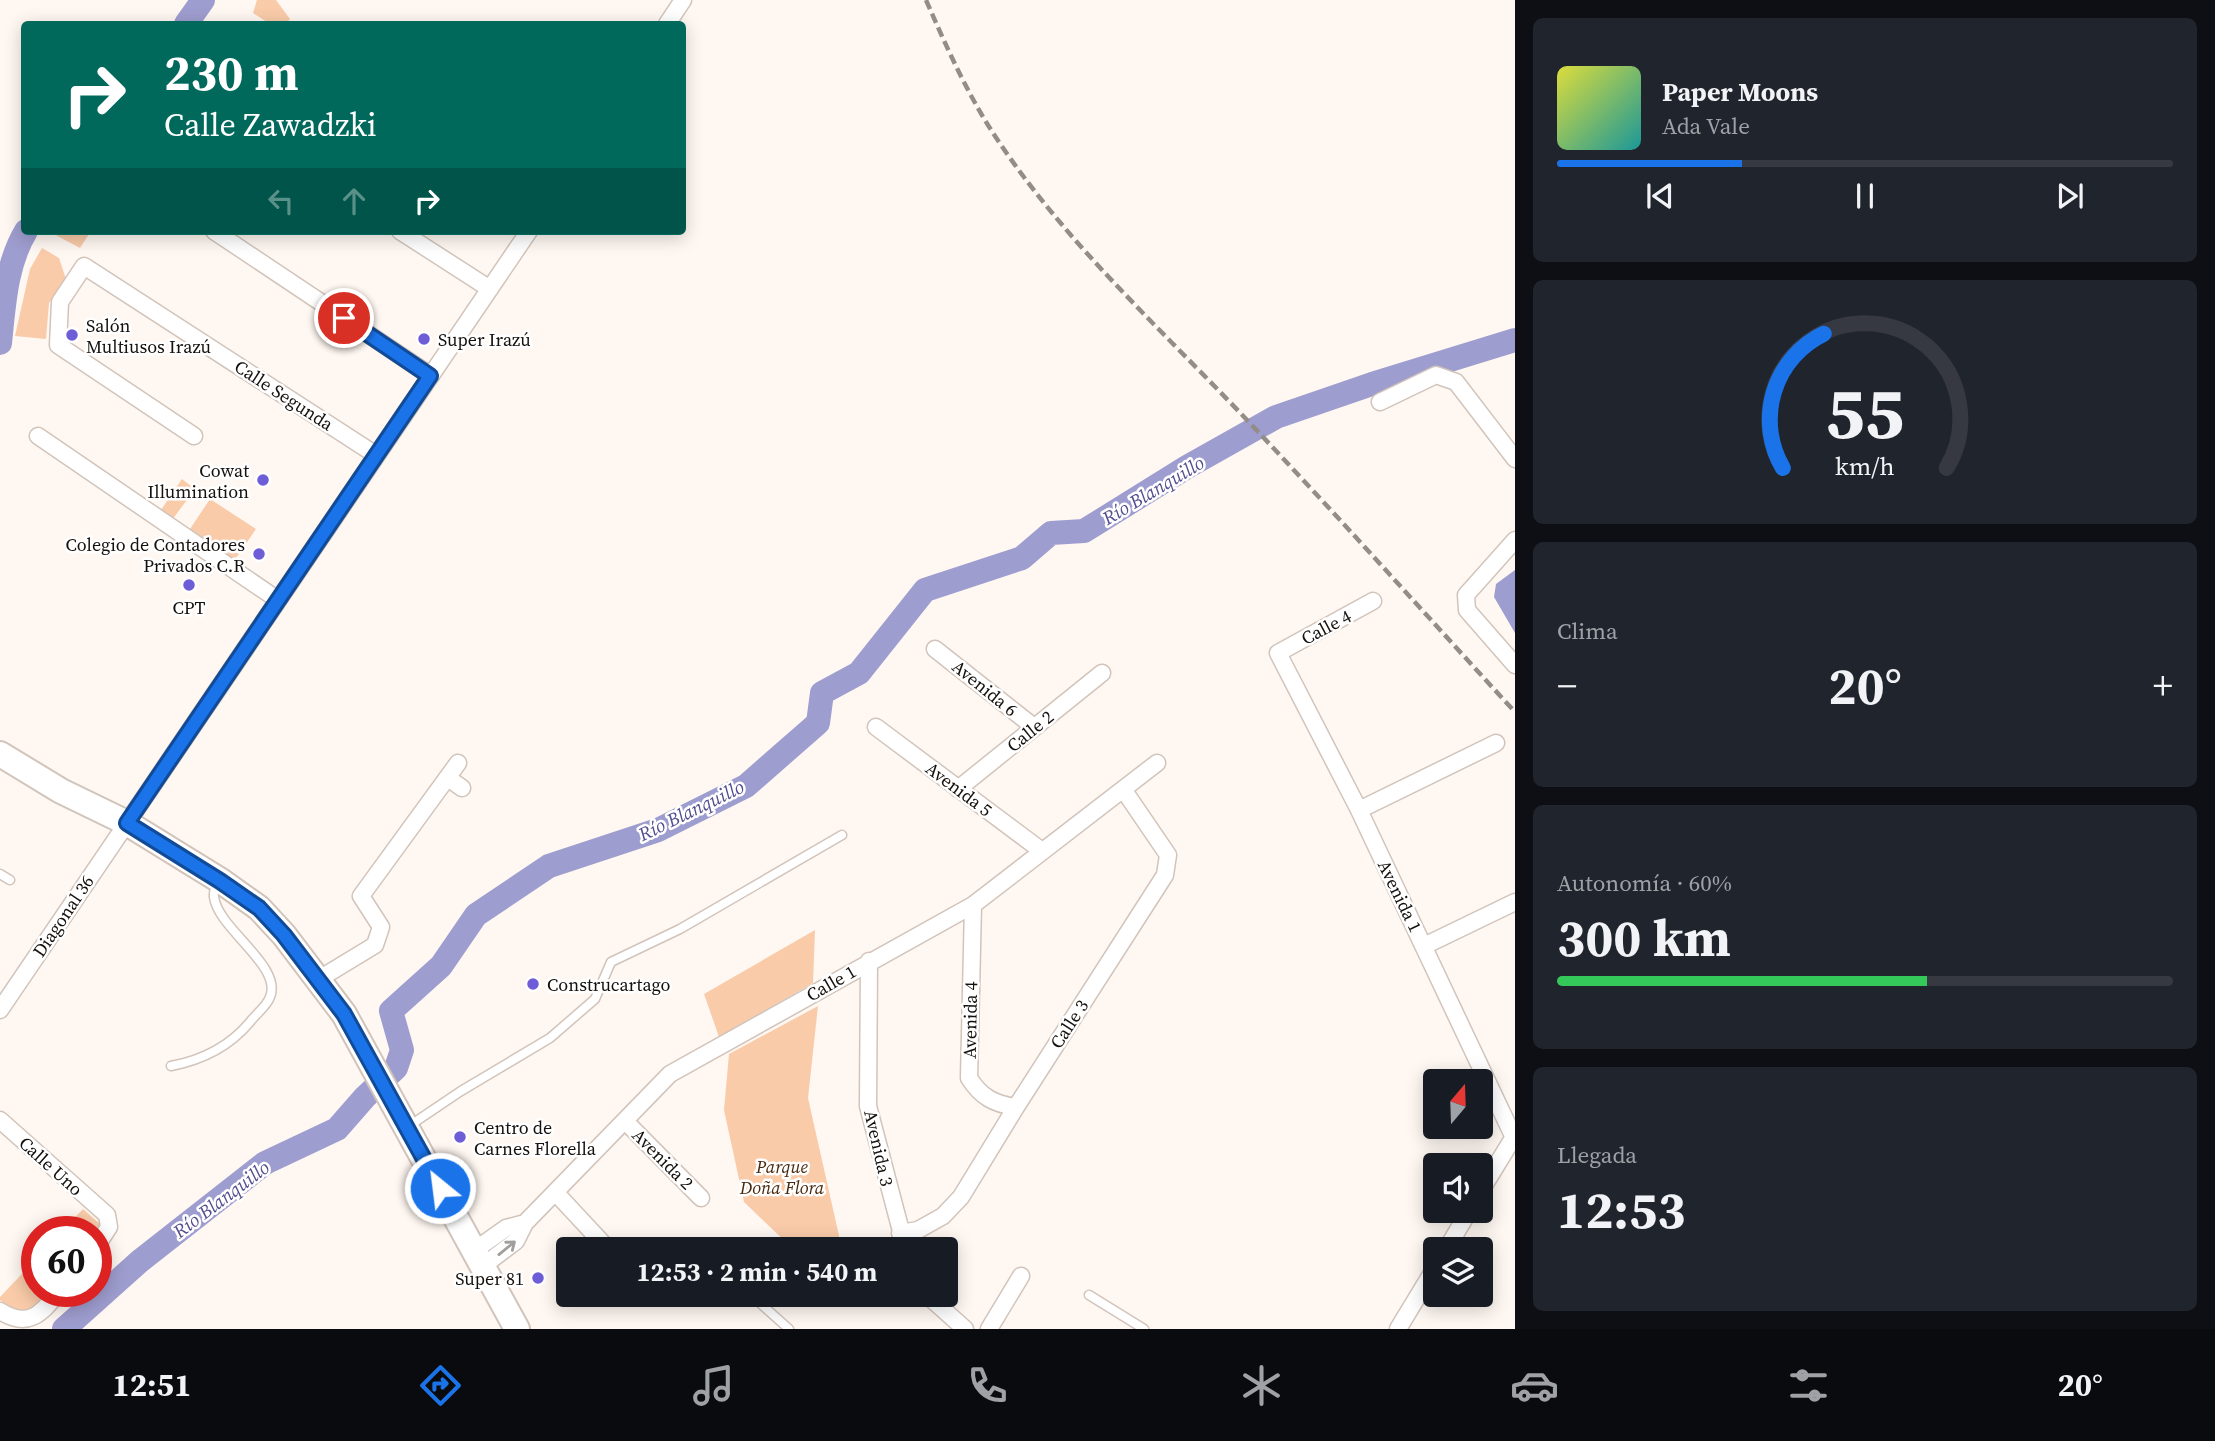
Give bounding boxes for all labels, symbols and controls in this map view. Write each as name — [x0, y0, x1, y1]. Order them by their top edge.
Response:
text: 230 m — [164, 39, 299, 106]
icon: right — [49, 49, 140, 140]
text: Paper Moons — [1662, 74, 1818, 110]
text: Calle Zawadzki — [164, 103, 377, 147]
text: Ada Vale — [1662, 110, 1750, 142]
icon: previous — [1641, 177, 1679, 215]
icon: pause — [1846, 177, 1884, 215]
icon: next — [2051, 177, 2089, 215]
icon: left — [262, 182, 300, 220]
icon: ahead — [335, 182, 373, 220]
icon: right — [408, 182, 446, 220]
pin — [314, 288, 374, 348]
icon: arrive — [325, 299, 363, 337]
place label: Salón Multiusos Irazú — [86, 313, 211, 359]
marker: Salón Multiusos Irazú — [64, 327, 80, 343]
place label: Super Irazú — [438, 327, 531, 352]
marker: Super Irazú — [416, 331, 432, 347]
street label: Calle Segunda — [230, 354, 339, 437]
text: 55 — [1826, 364, 1904, 463]
water label: Río Blanquillo — [1096, 449, 1209, 531]
text: km/h — [1835, 449, 1895, 483]
place label: Cowat Illumination — [148, 458, 249, 504]
marker: Cowat Illumination — [255, 472, 271, 488]
place label: Colegio de Contadores Privados C.R — [65, 532, 245, 578]
marker: Colegio de Contadores Privados C.R — [251, 546, 267, 562]
marker: CPT — [181, 577, 197, 593]
place label: CPT — [172, 595, 206, 620]
street label: Calle 4 — [1296, 603, 1356, 651]
text: Clima — [1557, 615, 1618, 647]
text: 20° — [1828, 650, 1902, 721]
street label: Avenida 6 — [947, 654, 1023, 722]
text: − — [1557, 660, 1577, 712]
text: + — [2153, 660, 2173, 712]
street label: Calle 2 — [1001, 704, 1059, 758]
street label: Avenida 5 — [921, 756, 997, 822]
water label: Río Blanquillo — [633, 773, 748, 847]
street label: Avenida 1 — [1372, 856, 1428, 936]
text: Autonomía · 60% — [1557, 867, 1732, 899]
street label: Diagonal 36 — [26, 870, 100, 962]
text: 300 km — [1557, 902, 1731, 973]
street label: Calle 1 — [802, 959, 860, 1007]
place label: Construcartago — [547, 972, 671, 997]
marker: Construcartago — [525, 976, 541, 992]
street label: Avenida 4 — [957, 981, 983, 1059]
street label: Calle 3 — [1044, 995, 1094, 1053]
north arrow — [1423, 1069, 1493, 1139]
map controls — [1423, 1069, 1493, 1307]
street label: Avenida 3 — [858, 1107, 900, 1189]
place label: Centro de Carnes Florella — [474, 1115, 597, 1161]
street label: Avenida 2 — [627, 1123, 699, 1195]
marker: Centro de Carnes Florella — [452, 1129, 468, 1145]
street label: Calle Uno — [14, 1131, 88, 1201]
text: Llegada — [1557, 1139, 1637, 1171]
position arrow — [403, 1151, 477, 1225]
button: sound — [1423, 1153, 1493, 1223]
water label: Río Blanquillo — [167, 1154, 275, 1245]
park label: Parque Doña Flora — [739, 1154, 825, 1200]
text: 12:53 — [1557, 1174, 1685, 1245]
speed limit sign: 60 — [21, 1216, 112, 1307]
button: layers — [1423, 1237, 1493, 1307]
one-way arrow — [498, 1240, 516, 1255]
text: 12:53 · 2 min · 540 m — [637, 1254, 877, 1290]
place label: Super 81 — [455, 1266, 524, 1291]
marker: Super 81 — [530, 1270, 546, 1286]
icon: directions — [416, 1361, 465, 1410]
icon: music — [689, 1361, 738, 1410]
icon: phone — [963, 1361, 1012, 1410]
icon: climate — [1237, 1361, 1286, 1410]
icon: car — [1510, 1361, 1559, 1410]
icon: filters — [1784, 1361, 1833, 1410]
text: 12:51 — [112, 1363, 191, 1407]
text: 20° — [2057, 1363, 2103, 1407]

